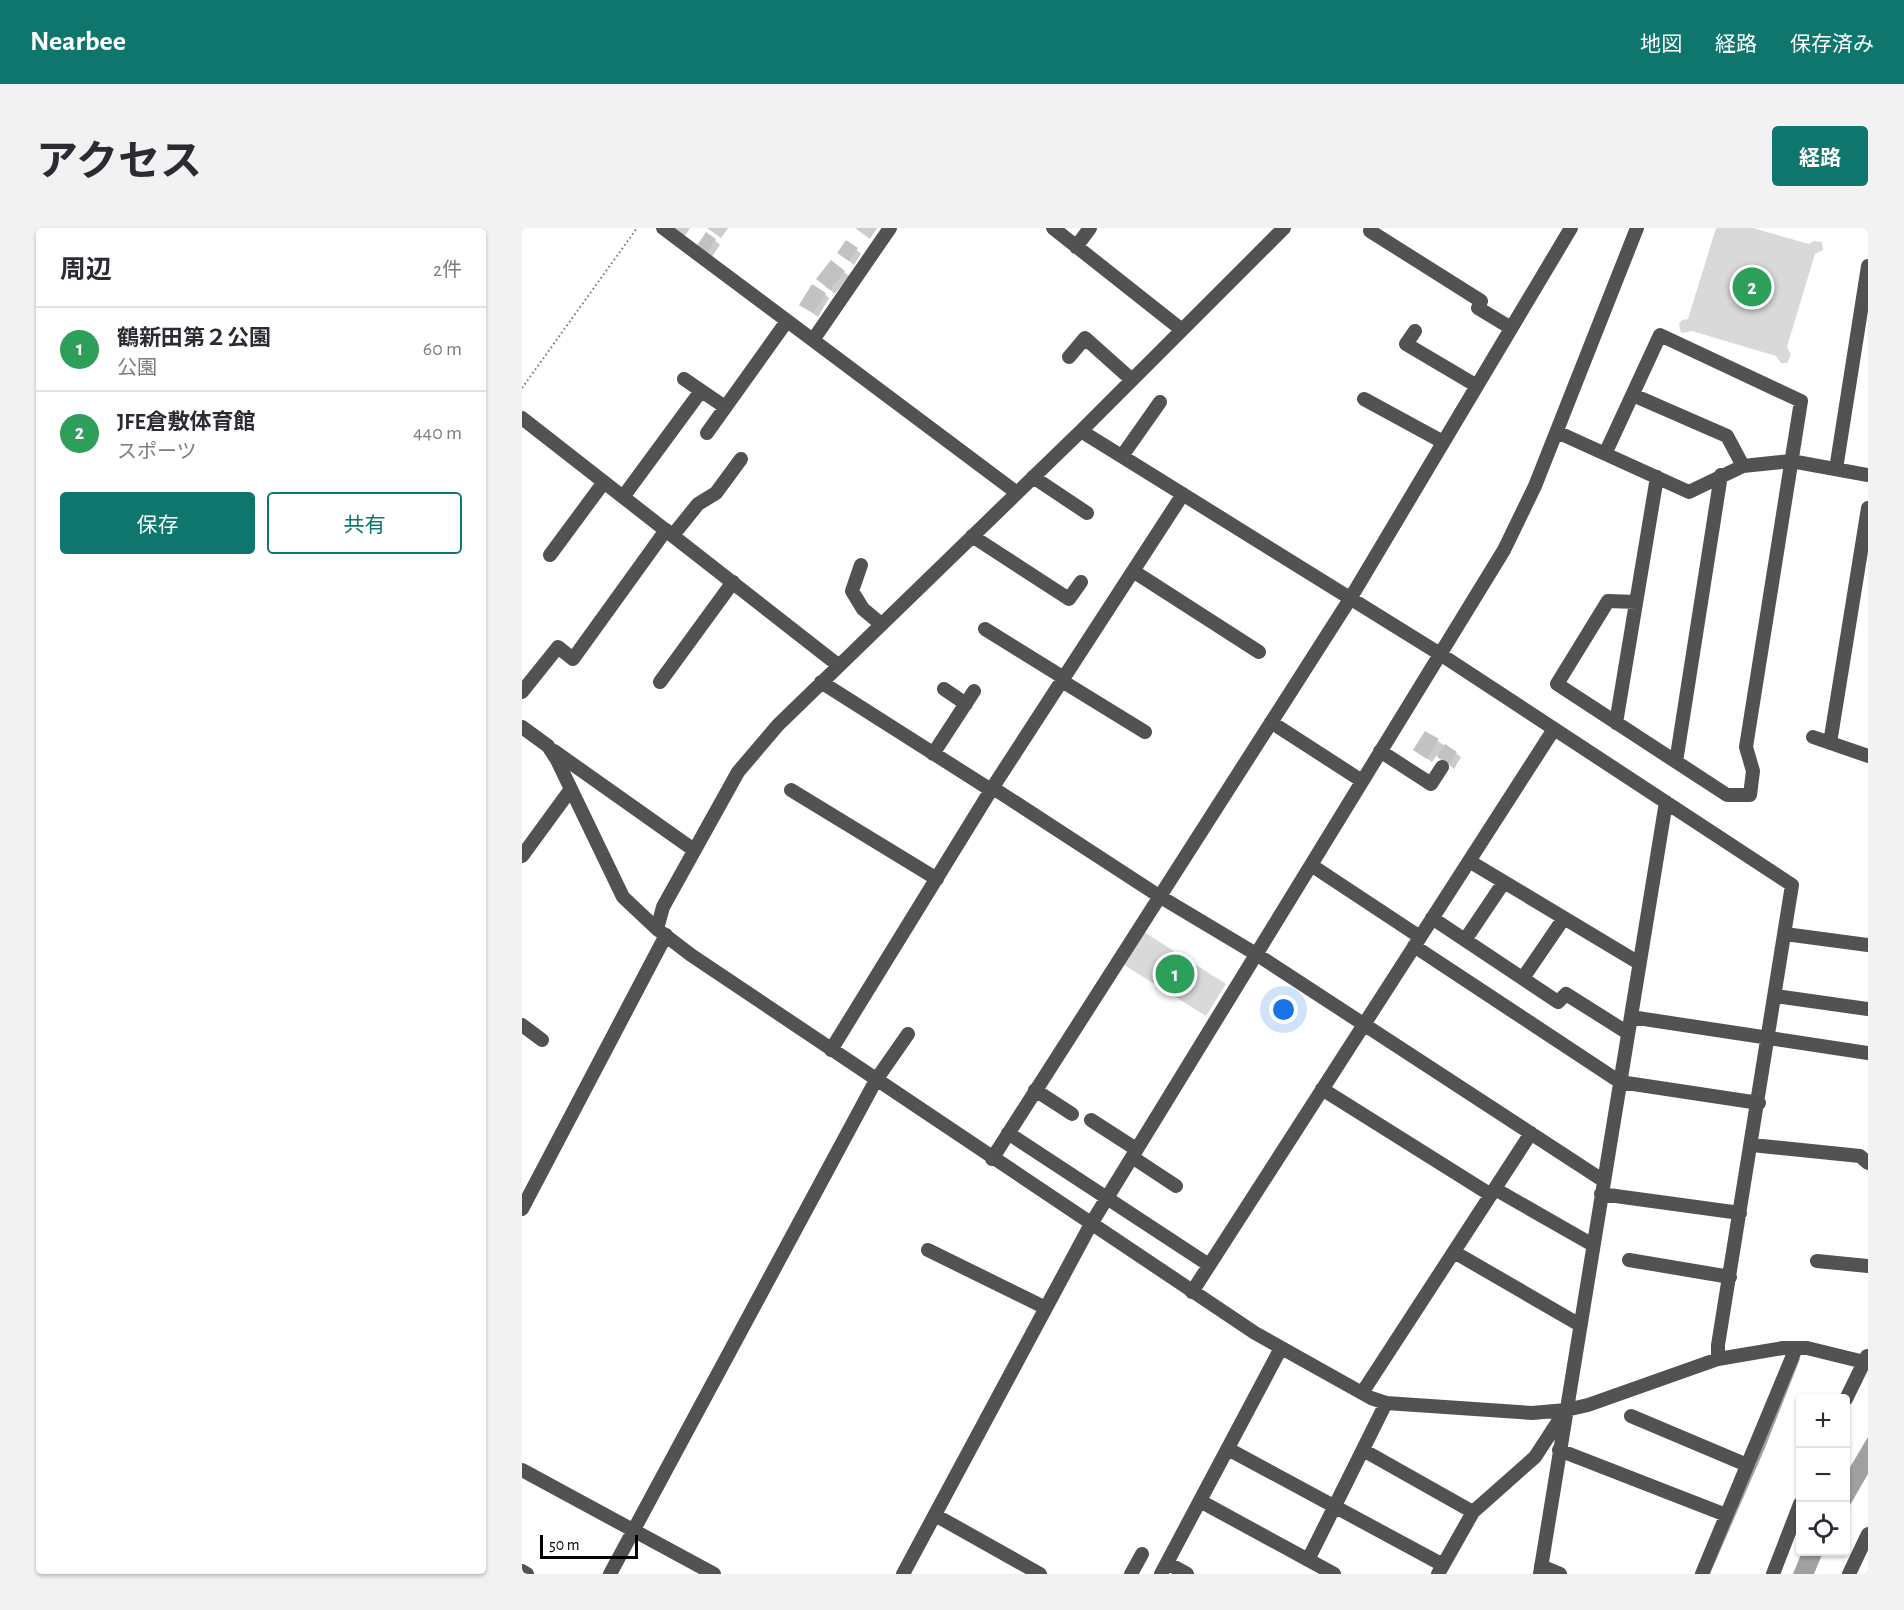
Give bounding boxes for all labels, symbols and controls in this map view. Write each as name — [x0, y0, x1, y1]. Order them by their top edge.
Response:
text: Nearbee — [30, 28, 126, 56]
text: 地図 — [1640, 34, 1682, 55]
text: 経路 — [1715, 34, 1757, 55]
text: 保存済み — [1790, 34, 1874, 55]
button: 経路 — [1772, 126, 1868, 186]
text: アクセス — [36, 141, 202, 183]
text: 周辺 — [60, 257, 112, 283]
text: 2件 — [433, 260, 462, 280]
pin: 2 — [1732, 264, 1772, 310]
text: 鶴新田第２公園 — [117, 327, 271, 349]
text: 1 — [76, 339, 83, 359]
text: 60 m — [423, 339, 462, 359]
text: 公園 — [117, 358, 157, 378]
text: JFE倉敷体育館 — [117, 411, 256, 433]
text: 2 — [75, 423, 84, 443]
text: 440 m — [413, 423, 462, 443]
text: スポーツ — [117, 442, 197, 462]
button: 保存 — [60, 492, 255, 554]
button: 共有 — [267, 492, 462, 554]
pin: 1 — [1156, 952, 1194, 996]
your location — [1269, 995, 1298, 1024]
map controls — [1796, 1394, 1850, 1556]
button: + — [1796, 1394, 1850, 1448]
button: − — [1796, 1448, 1850, 1502]
button: locate — [1796, 1502, 1850, 1556]
scale bar — [540, 1532, 638, 1560]
text: 50 m — [549, 1537, 580, 1553]

